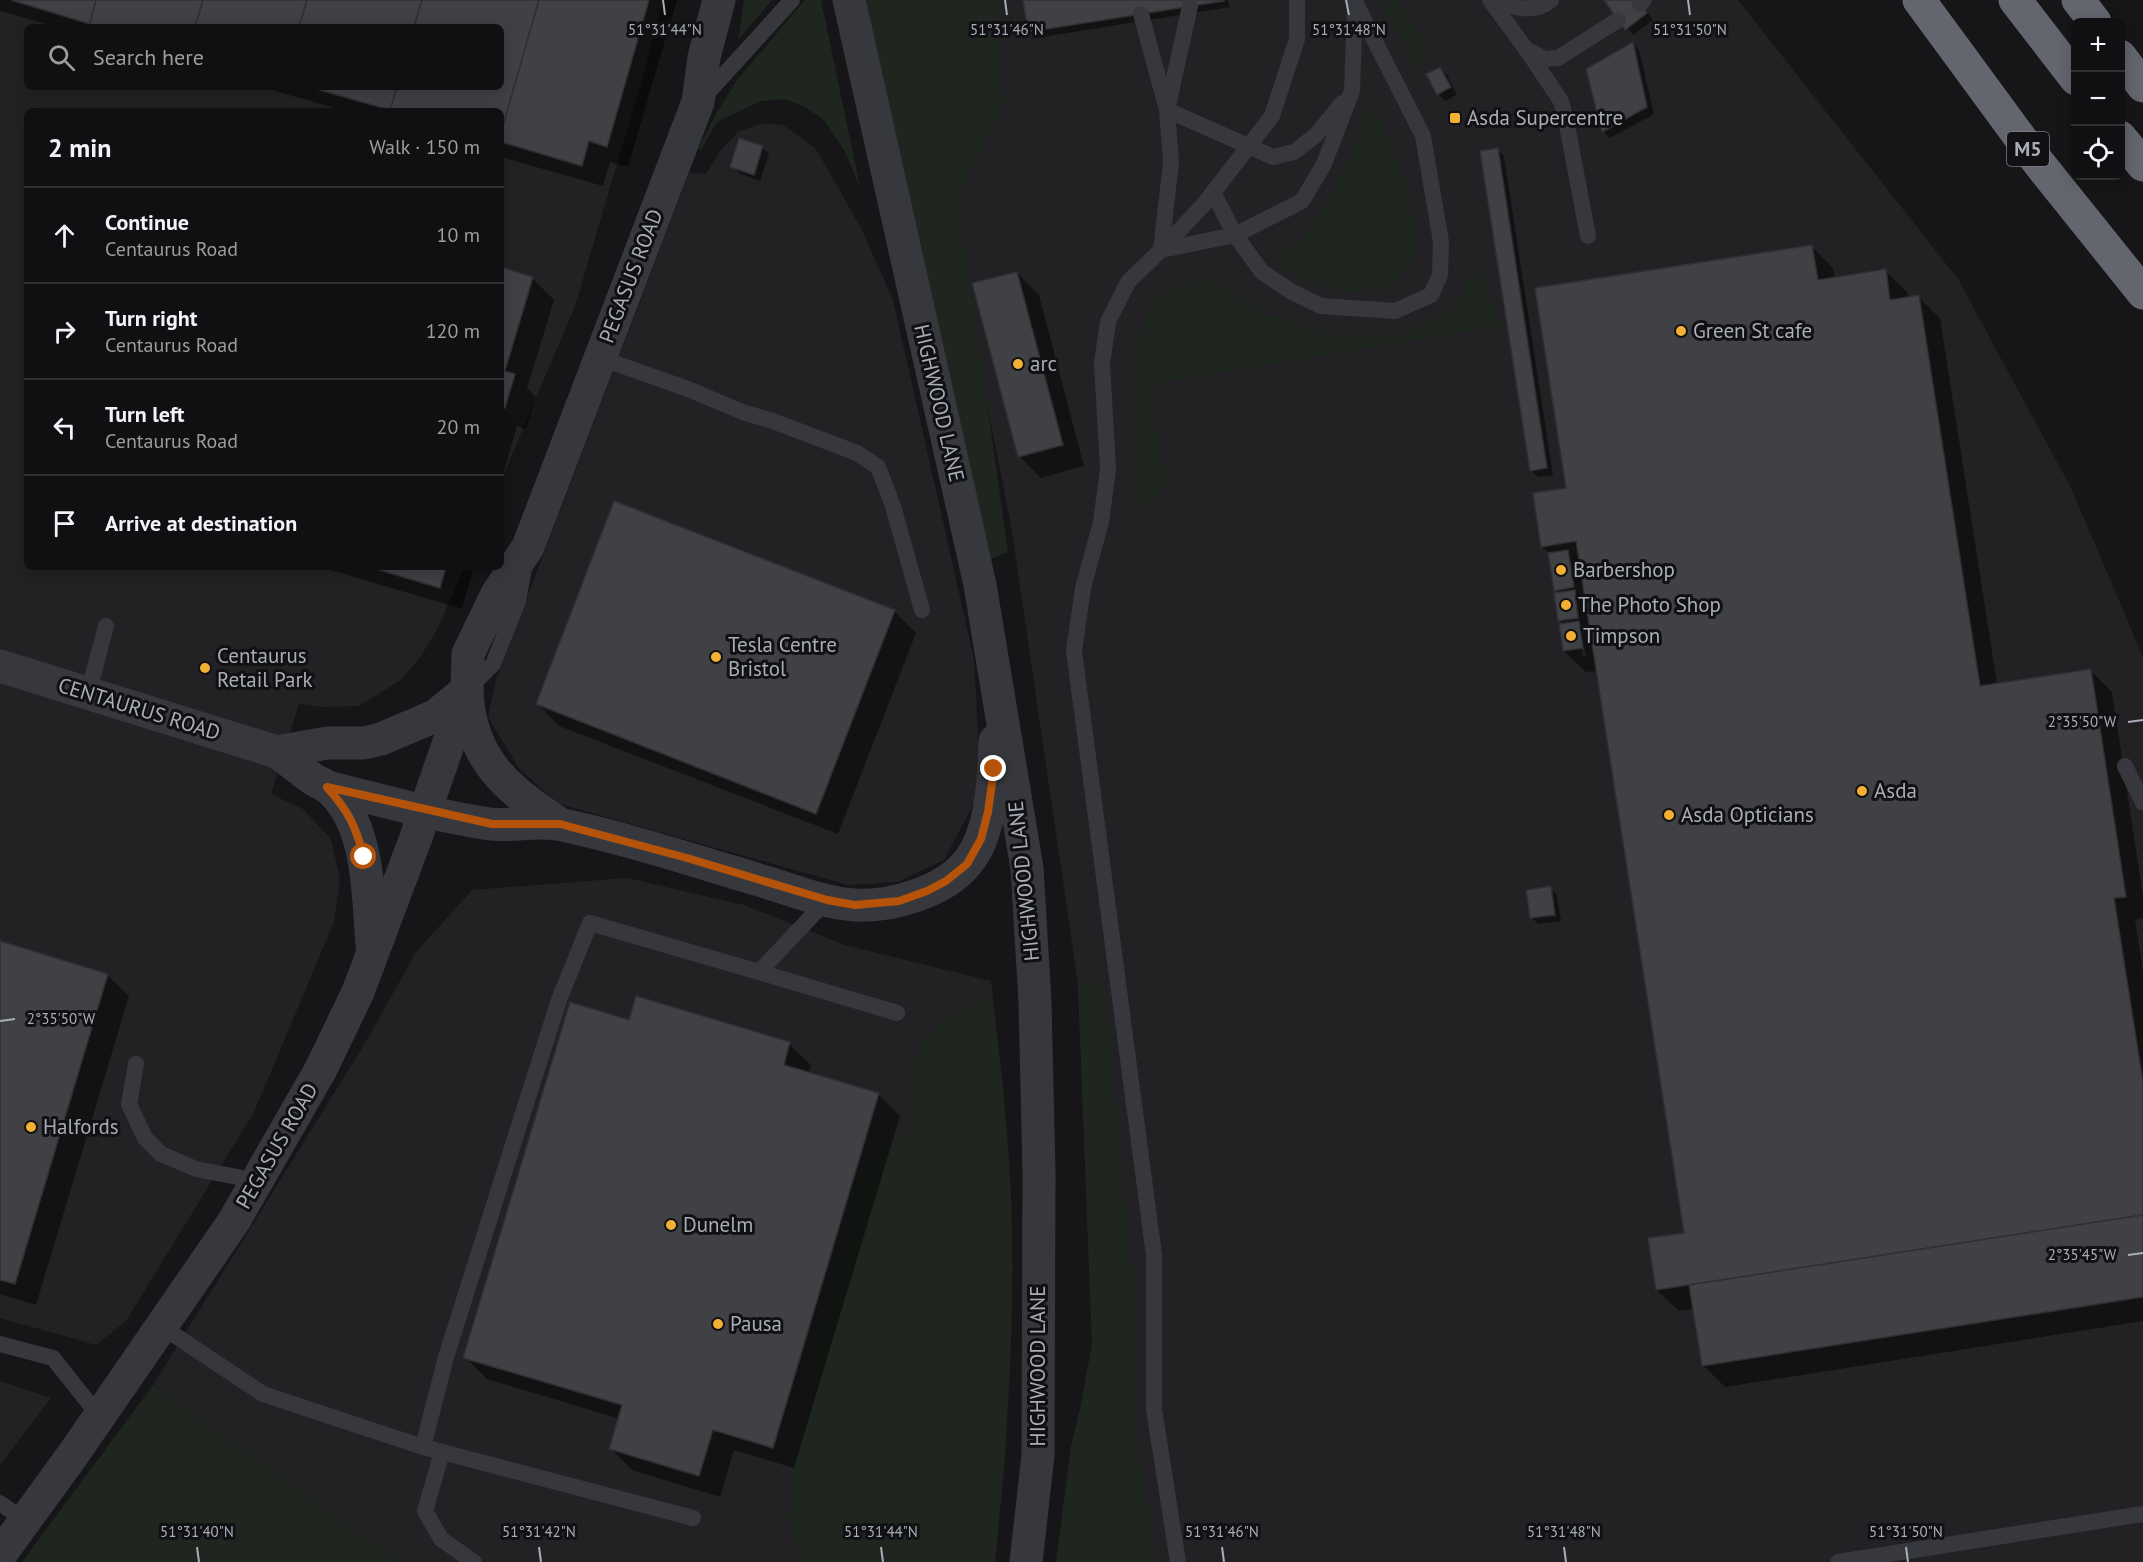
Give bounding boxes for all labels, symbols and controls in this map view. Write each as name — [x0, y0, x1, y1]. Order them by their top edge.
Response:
map controls — [2071, 18, 2125, 180]
button: + — [2071, 18, 2125, 72]
text: 51°31'44"N — [628, 20, 702, 39]
text: 51°31'46"N — [970, 20, 1044, 39]
text: 51°31'48"N — [1312, 20, 1386, 39]
text: 51°31'50"N — [1653, 20, 1727, 39]
search box — [24, 24, 504, 90]
icon: search — [45, 41, 78, 74]
text: Search here — [93, 43, 204, 71]
button: − — [2071, 72, 2125, 126]
place label: Asda Supercentre — [1467, 104, 1623, 131]
marker: Asda Supercentre — [1448, 111, 1462, 125]
button: locate — [2071, 126, 2125, 180]
text: 2 min — [48, 131, 111, 164]
road number: M5 — [2007, 132, 2049, 166]
text: Walk · 150 m — [369, 134, 480, 160]
street label: PEGASUS ROAD — [593, 205, 668, 347]
text: Continue — [105, 208, 189, 236]
icon: ahead — [48, 219, 81, 252]
text: 10 m — [437, 222, 480, 248]
text: Centaurus Road — [105, 236, 238, 262]
text: Turn right — [105, 304, 197, 332]
icon: right — [48, 315, 81, 348]
place label: Green St cafe — [1693, 317, 1812, 344]
text: 120 m — [426, 318, 480, 344]
street label: HIGHWOOD LANE — [908, 321, 971, 484]
marker: Green St cafe — [1674, 324, 1688, 338]
text: Centaurus Road — [105, 332, 238, 358]
place label: arc — [1030, 350, 1057, 377]
marker: arc — [1011, 357, 1025, 371]
text: Turn left — [105, 400, 185, 428]
icon: left — [48, 411, 81, 444]
text: 20 m — [437, 414, 480, 440]
text: Centaurus Road — [105, 428, 238, 454]
icon: arrive — [48, 507, 81, 540]
text: Arrive at destination — [105, 509, 297, 537]
place label: Barbershop — [1573, 556, 1675, 583]
marker: Barbershop — [1554, 563, 1568, 577]
place label: The Photo Shop — [1578, 591, 1721, 618]
marker: The Photo Shop — [1559, 598, 1573, 612]
place label: Timpson — [1583, 622, 1660, 649]
marker: Timpson — [1564, 629, 1578, 643]
place label: Tesla Centre Bristol — [728, 631, 837, 682]
place label: Centaurus Retail Park — [217, 642, 313, 693]
marker: Tesla Centre Bristol — [709, 650, 723, 664]
marker: Centaurus Retail Park — [198, 661, 212, 675]
street label: CENTAURUS ROAD — [55, 671, 223, 746]
text: 2°35'50"W — [2048, 712, 2117, 731]
route end — [980, 755, 1006, 781]
place label: Asda — [1874, 777, 1917, 804]
marker: Asda — [1855, 784, 1869, 798]
street label: HIGHWOOD LANE — [1002, 800, 1045, 962]
place label: Asda Opticians — [1681, 801, 1814, 828]
marker: Asda Opticians — [1662, 808, 1676, 822]
route start — [350, 843, 376, 869]
text: 2°35'50"W — [27, 1009, 96, 1028]
street label: PEGASUS ROAD — [230, 1078, 324, 1214]
place label: Halfords — [43, 1113, 119, 1140]
marker: Halfords — [24, 1120, 38, 1134]
place label: Dunelm — [683, 1211, 753, 1238]
marker: Dunelm — [664, 1218, 678, 1232]
text: 2°35'45"W — [2048, 1245, 2117, 1264]
street label: HIGHWOOD LANE — [1024, 1286, 1051, 1446]
place label: Pausa — [730, 1310, 782, 1337]
marker: Pausa — [711, 1317, 725, 1331]
text: 51°31'40"N — [160, 1522, 234, 1541]
text: 51°31'42"N — [502, 1522, 576, 1541]
text: 51°31'44"N — [844, 1522, 918, 1541]
text: 51°31'46"N — [1185, 1522, 1259, 1541]
text: 51°31'48"N — [1527, 1522, 1601, 1541]
text: 51°31'50"N — [1869, 1522, 1943, 1541]

